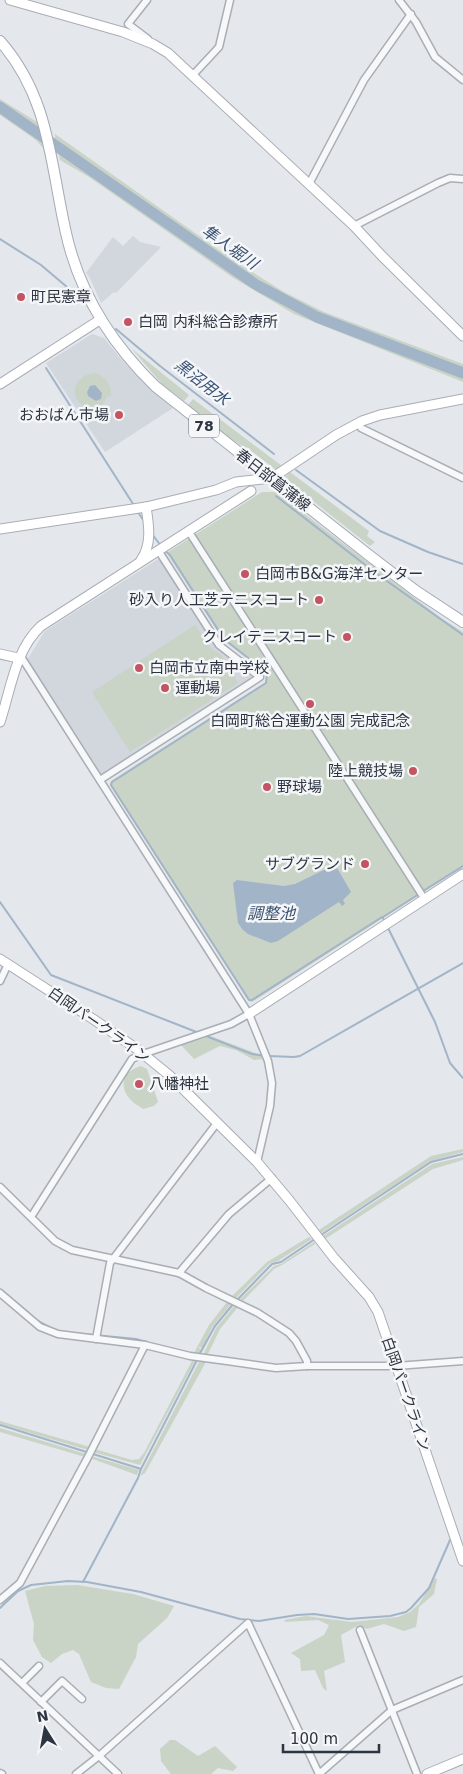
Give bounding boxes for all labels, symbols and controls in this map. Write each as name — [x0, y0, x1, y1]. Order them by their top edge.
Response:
water label: 隼人堀川 — [198, 221, 263, 274]
place label: 町民憲章 — [31, 288, 91, 306]
marker: 町民憲章 — [15, 291, 27, 303]
place label: 白岡 内科総合診療所 — [138, 313, 278, 331]
marker: 白岡 内科総合診療所 — [122, 316, 134, 328]
water label: 黒沼用水 — [171, 355, 235, 410]
place label: おおばん市場 — [19, 406, 109, 424]
marker: おおばん市場 — [113, 409, 125, 421]
road number: 78 — [189, 414, 219, 438]
street label: 春日部菖蒲線 — [232, 445, 314, 515]
place label: 白岡市B&G海洋センター — [255, 565, 424, 583]
marker: 白岡市B&G海洋センター — [239, 568, 251, 580]
place label: 砂入り人工芝テニスコート — [129, 591, 309, 609]
marker: 砂入り人工芝テニスコート — [313, 594, 325, 606]
place label: クレイテニスコート — [202, 628, 337, 646]
marker: クレイテニスコート — [341, 631, 353, 643]
place label: 白岡市立南中学校 — [149, 659, 269, 677]
marker: 白岡市立南中学校 — [133, 662, 145, 674]
place label: 運動場 — [175, 679, 220, 697]
marker: 運動場 — [159, 682, 171, 694]
marker: 白岡町総合運動公園 完成記念 — [304, 698, 316, 710]
place label: 白岡町総合運動公園 完成記念 — [210, 712, 410, 730]
place label: 陸上競技場 — [328, 762, 403, 780]
marker: 陸上競技場 — [407, 765, 419, 777]
place label: 野球場 — [277, 778, 322, 796]
marker: 野球場 — [261, 781, 273, 793]
place label: サブグランド — [265, 855, 355, 873]
marker: サブグランド — [359, 858, 371, 870]
water label: 調整池 — [247, 904, 297, 923]
street label: 白岡パークライン — [45, 983, 153, 1067]
place label: 八幡神社 — [149, 1075, 209, 1093]
marker: 八幡神社 — [133, 1078, 145, 1090]
street label: 白岡パークライン — [378, 1334, 434, 1454]
north arrow — [20, 1704, 70, 1754]
text: N — [35, 1707, 50, 1725]
scale bar — [283, 1722, 379, 1754]
text: 100 m — [290, 1730, 338, 1748]

